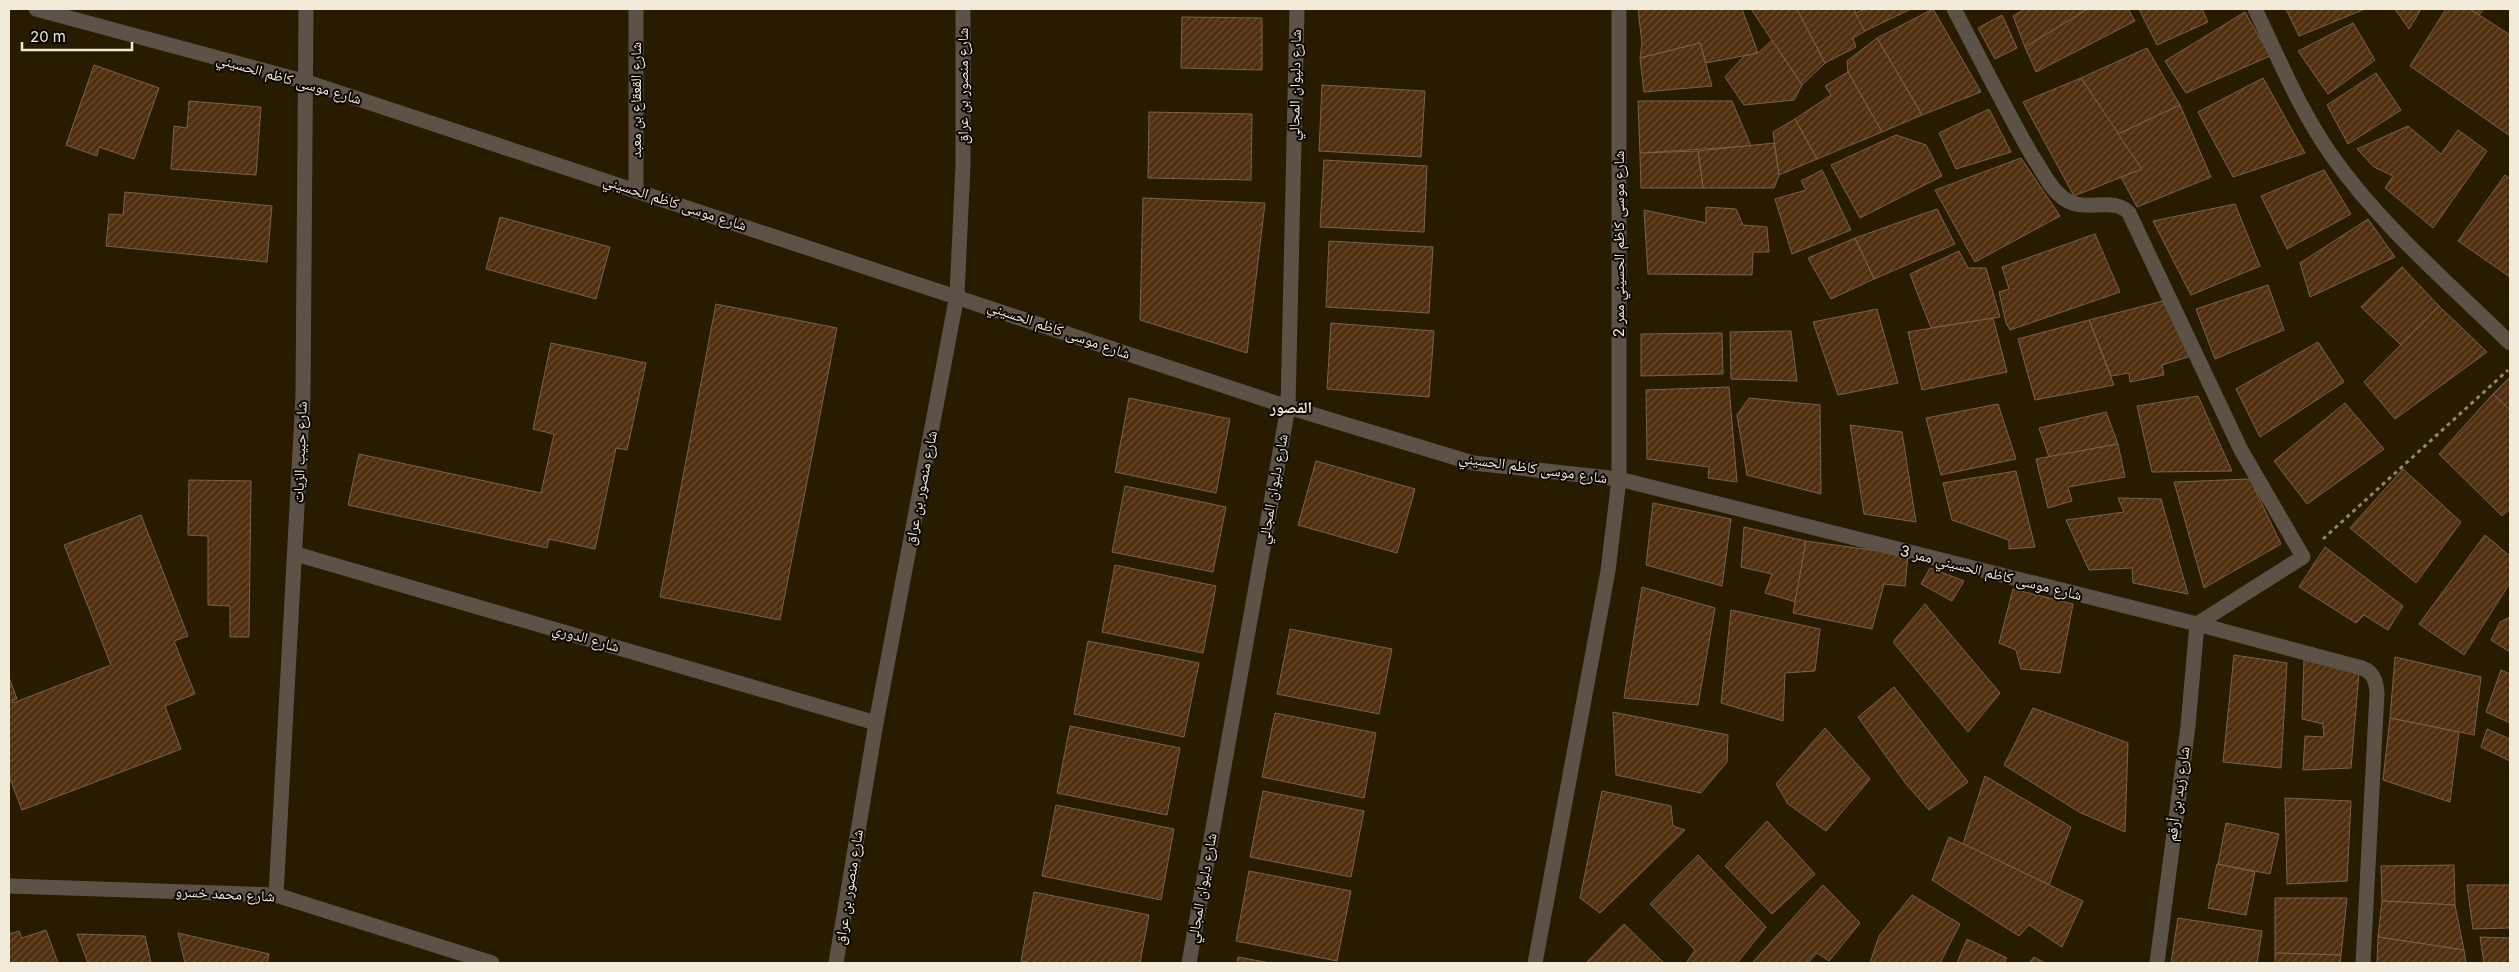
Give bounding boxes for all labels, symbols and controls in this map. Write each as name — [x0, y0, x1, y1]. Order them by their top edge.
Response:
scale bar — [22, 20, 132, 52]
text: 20 m — [30, 27, 66, 46]
street label: شارع منصور بن عراق — [953, 28, 973, 144]
street label: شارع دليوان المجالي — [1284, 29, 1308, 141]
street label: شارع القعقاع بن معبد — [626, 42, 646, 158]
street label: شارع موسى كاظم الحسيني — [214, 49, 364, 111]
street label: شارع موسى كاظم الحسيني ممر 2 — [1609, 151, 1631, 337]
street label: شارع موسى كاظم الحسيني — [600, 170, 749, 237]
street label: شارع موسى كاظم الحسيني — [984, 296, 1133, 366]
district label: القصور — [1269, 397, 1312, 417]
street label: شارع حبيب الزيات — [288, 401, 312, 503]
street label: شارع منصور بن عراق — [900, 429, 942, 547]
street label: شارع دليوان المجالي — [1253, 432, 1294, 546]
street label: شارع موسى كاظم الحسيني — [1457, 448, 1609, 490]
street label: شارع موسى كاظم الحسيني ممر 3 — [1898, 541, 2084, 607]
street label: شارع الدوري — [550, 619, 622, 659]
street label: شارع زيد بن أرقم — [2161, 745, 2195, 843]
street label: شارع منصور بن عراق — [830, 828, 868, 946]
street label: شارع دليوان المجالي — [1182, 831, 1223, 945]
street label: شارع محمد خسرو — [175, 881, 275, 907]

